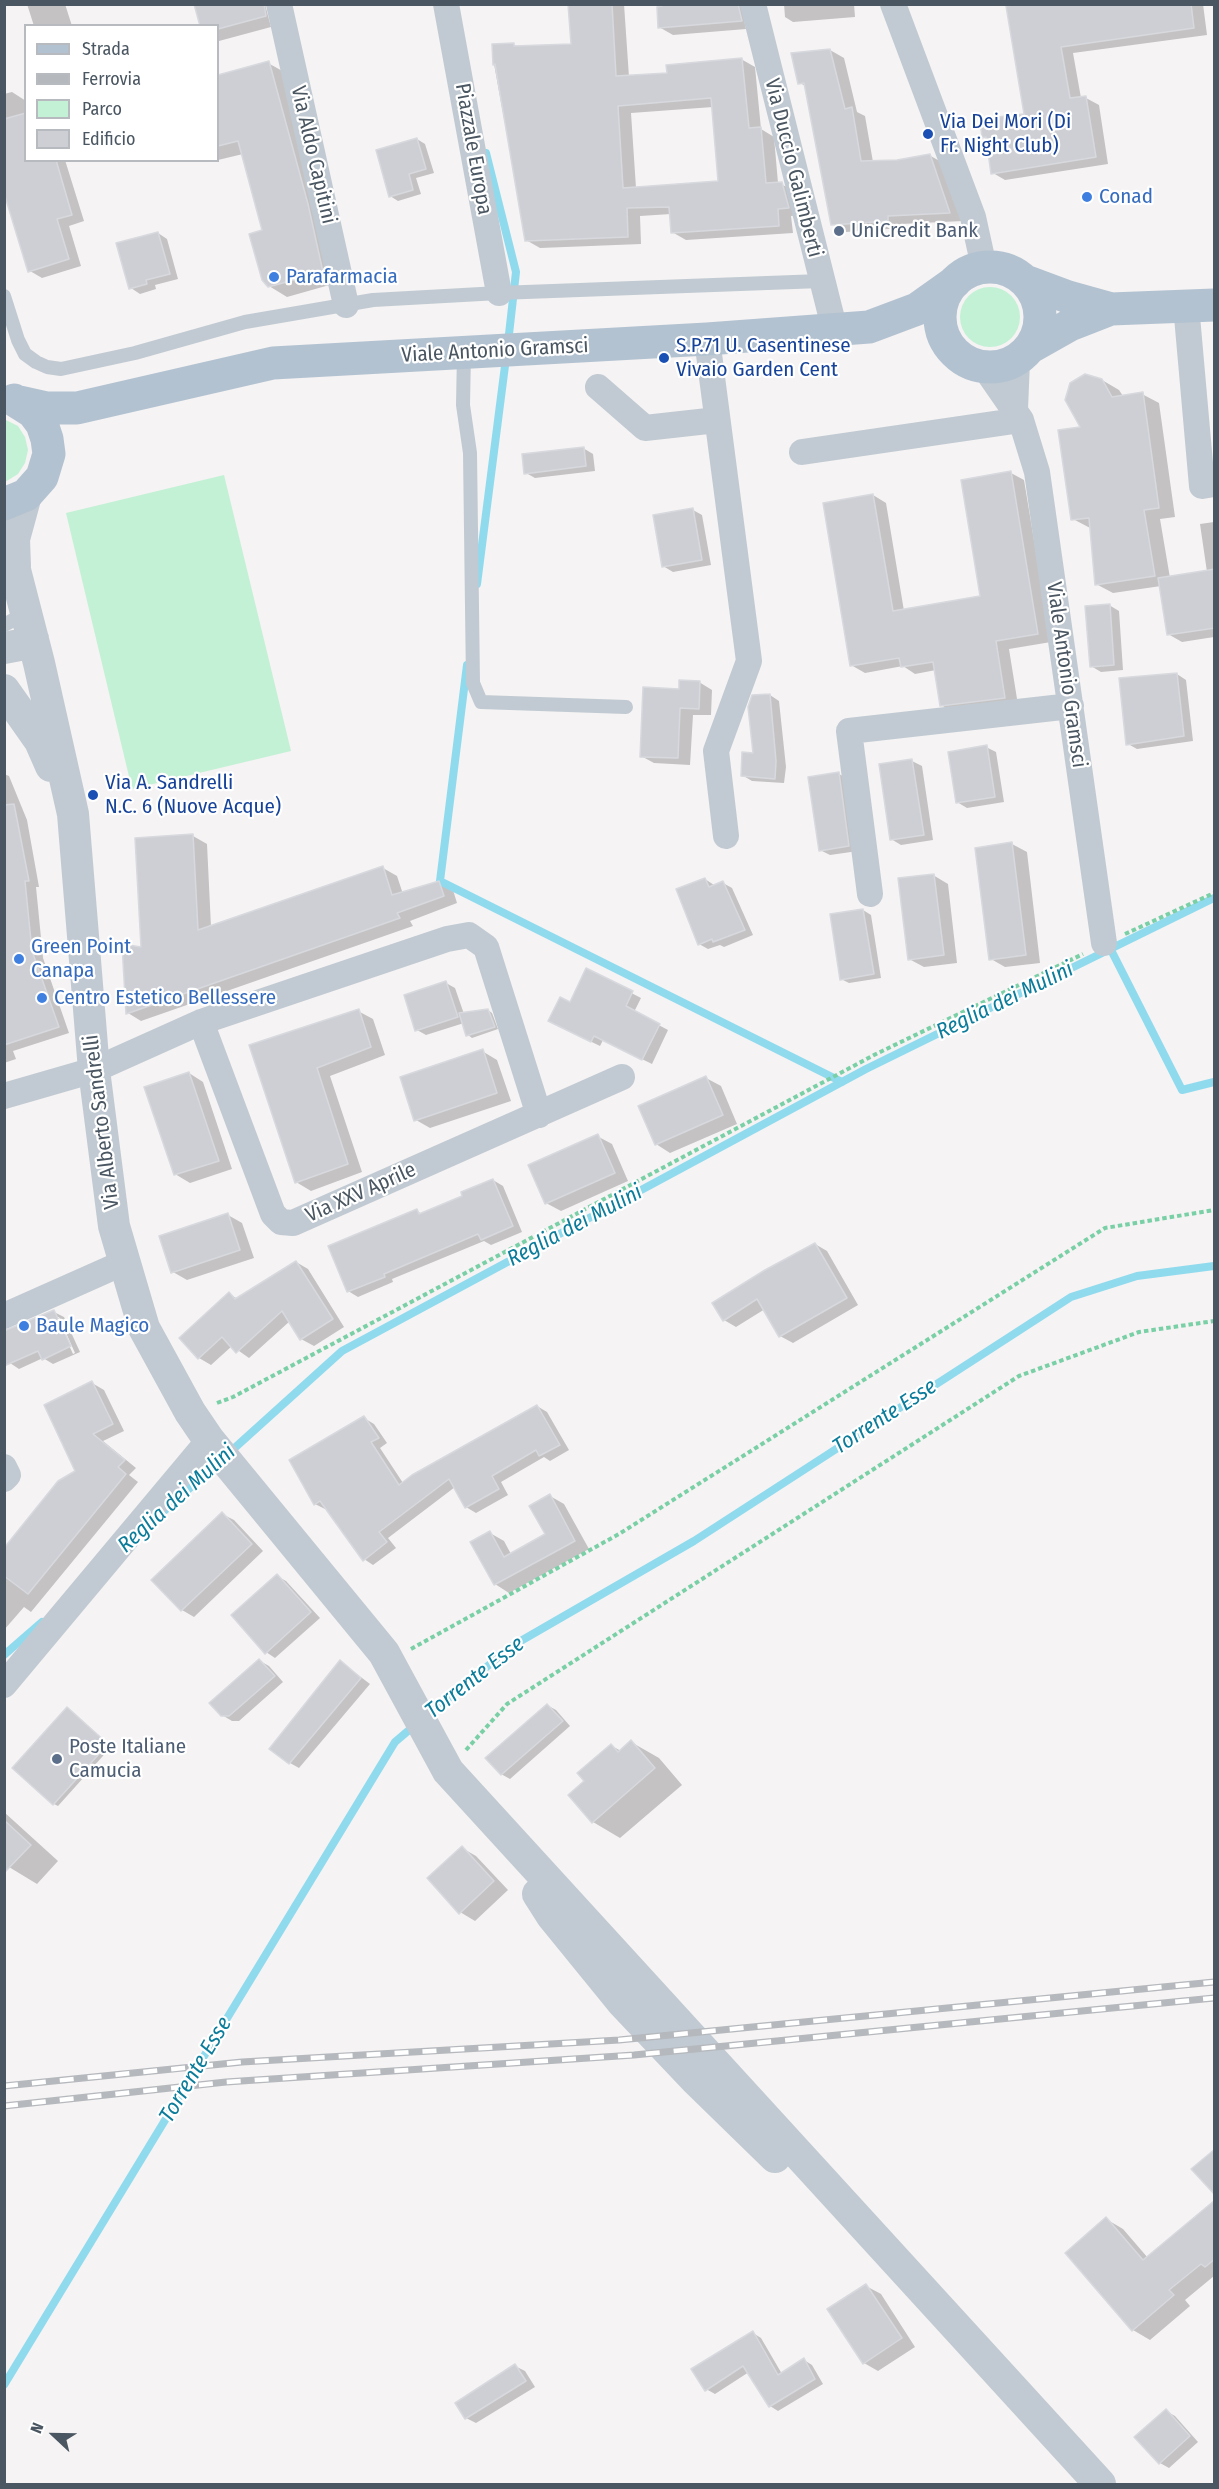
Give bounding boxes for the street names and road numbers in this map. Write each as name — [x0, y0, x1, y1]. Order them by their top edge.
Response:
street label: Via Duccio Galimberti — [759, 76, 827, 260]
street label: Piazzale Europa — [449, 81, 497, 217]
street label: Via Aldo Capitini — [285, 84, 341, 226]
street label: Viale Antonio Gramsci — [401, 334, 589, 368]
street label: Viale Antonio Gramsci — [1040, 581, 1092, 769]
street label: Via Alberto Sandrelli — [79, 1033, 125, 1211]
street label: Via XXV Aprile — [302, 1157, 420, 1229]

